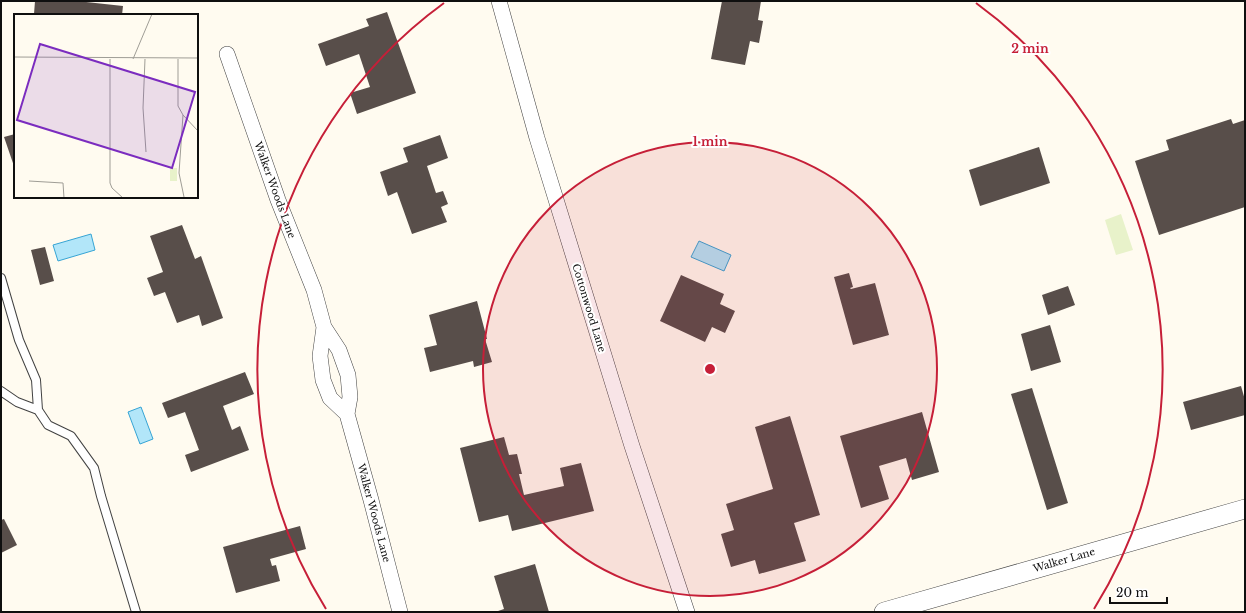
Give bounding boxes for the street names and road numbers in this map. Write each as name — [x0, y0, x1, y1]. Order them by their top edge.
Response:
street label: Walker Woods Lane — [251, 139, 299, 240]
street label: Cottonwood Lane — [569, 262, 609, 354]
street label: Walker Woods Lane — [354, 461, 394, 564]
street label: Walker Lane — [1030, 545, 1097, 575]

